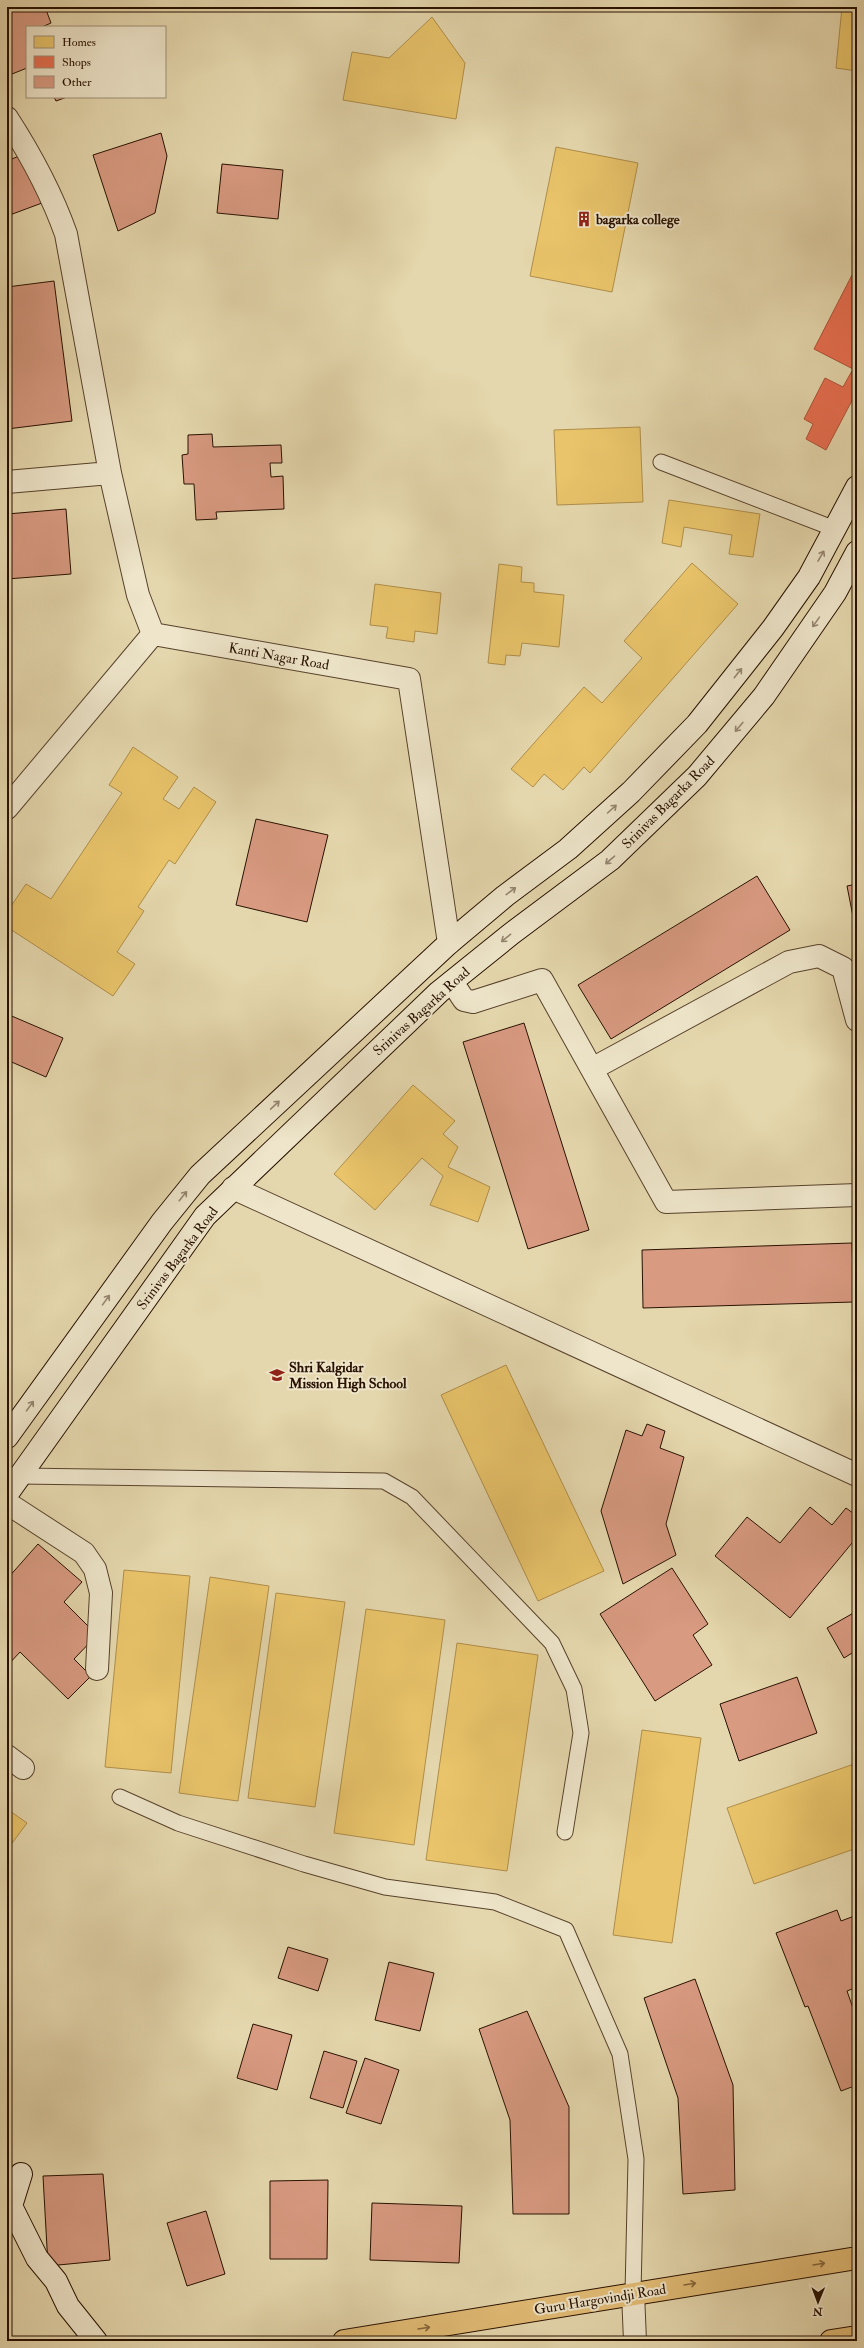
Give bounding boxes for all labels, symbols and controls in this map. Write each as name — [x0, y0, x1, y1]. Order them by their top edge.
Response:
legend — [26, 26, 166, 98]
text: Homes — [62, 35, 96, 50]
text: Shops — [62, 55, 91, 70]
text: Other — [62, 75, 92, 90]
building icon: bagarka college — [575, 210, 593, 228]
place label: bagarka college — [595, 211, 680, 229]
one-way arrow — [817, 550, 825, 562]
one-way arrow — [812, 616, 820, 627]
street label: Kanti Nagar Road — [227, 639, 331, 674]
one-way arrow — [733, 667, 742, 678]
one-way arrow — [735, 721, 744, 732]
street label: Srinivas Bagarka Road — [618, 752, 718, 852]
one-way arrow — [606, 805, 617, 814]
one-way arrow — [604, 855, 615, 864]
one-way arrow — [505, 887, 516, 896]
one-way arrow — [501, 934, 512, 943]
street label: Srinivas Bagarka Road — [369, 963, 473, 1059]
one-way arrow — [270, 1100, 281, 1109]
one-way arrow — [179, 1191, 188, 1201]
street label: Srinivas Bagarka Road — [133, 1203, 222, 1313]
one-way arrow — [102, 1295, 110, 1306]
place label: Shri Kalgidar Mission High School — [288, 1359, 407, 1393]
school or university icon: Shri Kalgidar Mission High School — [268, 1366, 286, 1384]
one-way arrow — [26, 1401, 34, 1412]
one-way arrow — [812, 2260, 825, 2268]
one-way arrow — [683, 2280, 696, 2288]
street label: Guru Hargovindji Road — [533, 2281, 667, 2318]
north arrow — [798, 2282, 838, 2322]
text: N — [812, 2305, 824, 2318]
one-way arrow — [417, 2324, 430, 2332]

